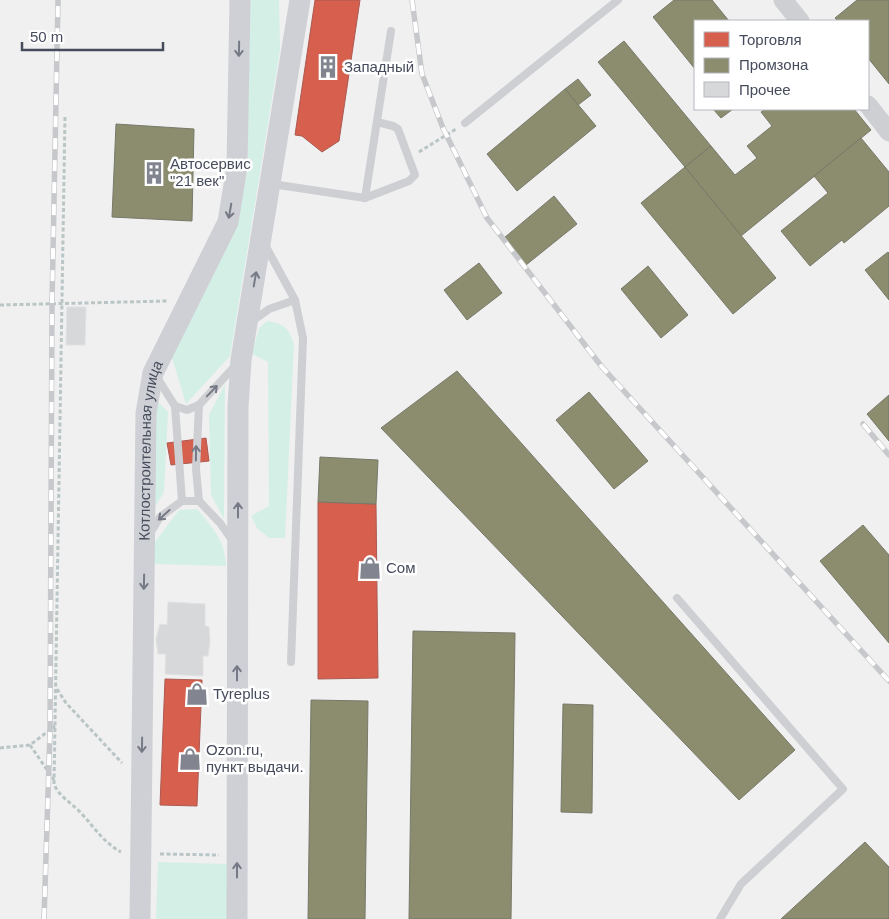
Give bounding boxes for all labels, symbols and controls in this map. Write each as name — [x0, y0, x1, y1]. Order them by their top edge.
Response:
scale bar — [22, 20, 164, 52]
legend — [694, 20, 869, 110]
text: 50 m — [30, 28, 63, 45]
text: Торговля — [739, 31, 802, 48]
one-way arrow — [234, 40, 244, 56]
building icon: Западный — [315, 54, 341, 80]
text: Промзона — [739, 56, 809, 73]
place label: Западный — [344, 58, 414, 75]
text: Прочее — [739, 81, 791, 98]
place label: Автосервис "21 век" — [170, 155, 251, 189]
building icon: Автосервис "21 век" — [141, 160, 167, 186]
one-way arrow — [224, 202, 234, 218]
one-way arrow — [250, 271, 260, 287]
street label: Котлостроительная улица — [135, 357, 166, 541]
one-way arrow — [205, 386, 217, 398]
one-way arrow — [191, 445, 201, 461]
one-way arrow — [233, 503, 243, 519]
one-way arrow — [158, 510, 171, 521]
shop icon: Сом — [357, 555, 383, 581]
place label: Сом — [386, 559, 416, 576]
one-way arrow — [139, 574, 148, 590]
one-way arrow — [232, 665, 242, 682]
shop icon: Tyreplus — [184, 681, 210, 707]
place label: Tyreplus — [213, 685, 270, 702]
one-way arrow — [137, 736, 147, 752]
place label: Ozon.ru, пункт выдачи. — [206, 741, 304, 775]
shop icon: Ozon.ru, пункт выдачи. — [177, 746, 203, 772]
one-way arrow — [232, 863, 242, 879]

